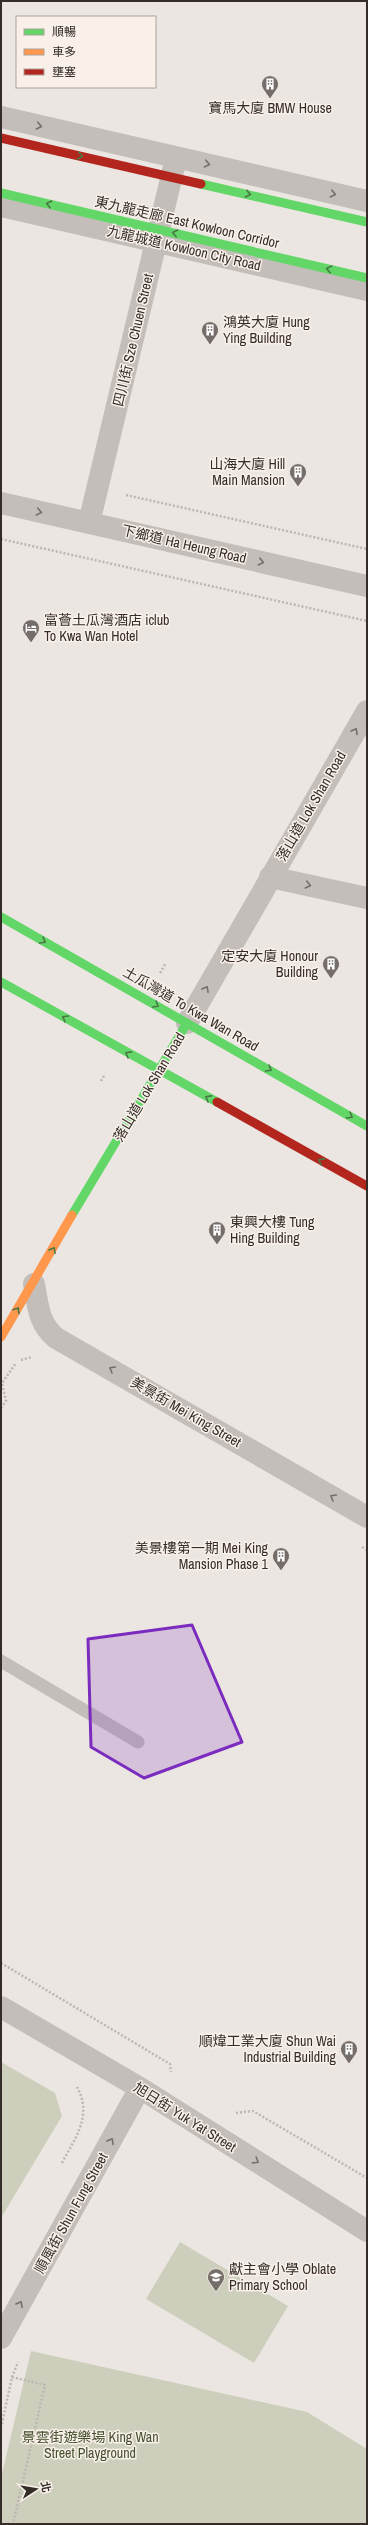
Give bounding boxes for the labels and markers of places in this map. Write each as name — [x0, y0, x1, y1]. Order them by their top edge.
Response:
building icon: 寶馬大廈 BMW House — [260, 74, 280, 99]
place label: 寶馬大廈 BMW House — [208, 99, 332, 117]
place label: 鴻英大廈 Hung Ying Building — [223, 313, 310, 347]
building icon: 鴻英大廈 Hung Ying Building — [200, 320, 220, 345]
place label: 山海大廈 Hill Main Mansion — [209, 455, 285, 489]
building icon: 山海大廈 Hill Main Mansion — [288, 462, 308, 487]
place label: 富薈土瓜灣酒店 iclub To Kwa Wan Hotel — [44, 611, 169, 645]
hotel icon: 富薈土瓜灣酒店 iclub To Kwa Wan Hotel — [21, 618, 41, 643]
place label: 定安大廈 Honour Building — [221, 947, 319, 981]
building icon: 定安大廈 Honour Building — [321, 954, 341, 979]
place label: 東興大樓 Tung Hing Building — [230, 1213, 315, 1247]
building icon: 東興大樓 Tung Hing Building — [207, 1220, 227, 1245]
place label: 美景樓第一期 Mei King Mansion Phase 1 — [135, 1539, 269, 1573]
building icon: 美景樓第一期 Mei King Mansion Phase 1 — [271, 1546, 291, 1571]
place label: 順煒工業大廈 Shun Wai Industrial Building — [199, 2032, 337, 2066]
building icon: 順煒工業大廈 Shun Wai Industrial Building — [339, 2039, 359, 2064]
place label: 獻主會小學 Oblate Primary School — [229, 2260, 336, 2294]
school or university icon: 獻主會小學 Oblate Primary School — [206, 2267, 226, 2292]

